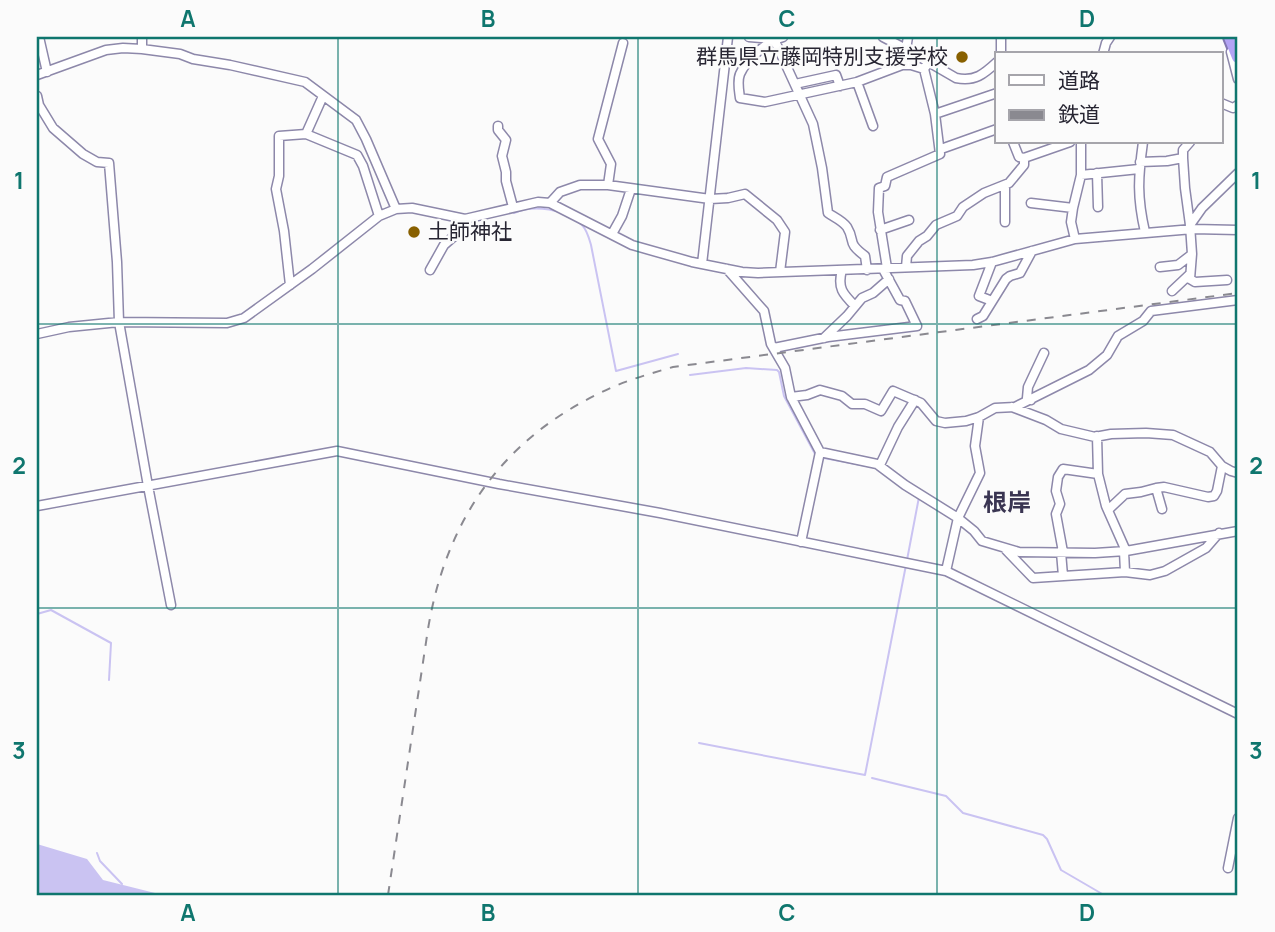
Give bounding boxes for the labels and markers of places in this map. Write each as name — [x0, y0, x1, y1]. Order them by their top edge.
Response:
place label: 群馬県立藤岡特別支援学校 — [696, 42, 948, 70]
marker: 群馬県立藤岡特別支援学校 — [954, 49, 970, 65]
place label: 土師神社 — [428, 217, 512, 245]
marker: 土師神社 — [406, 224, 422, 240]

